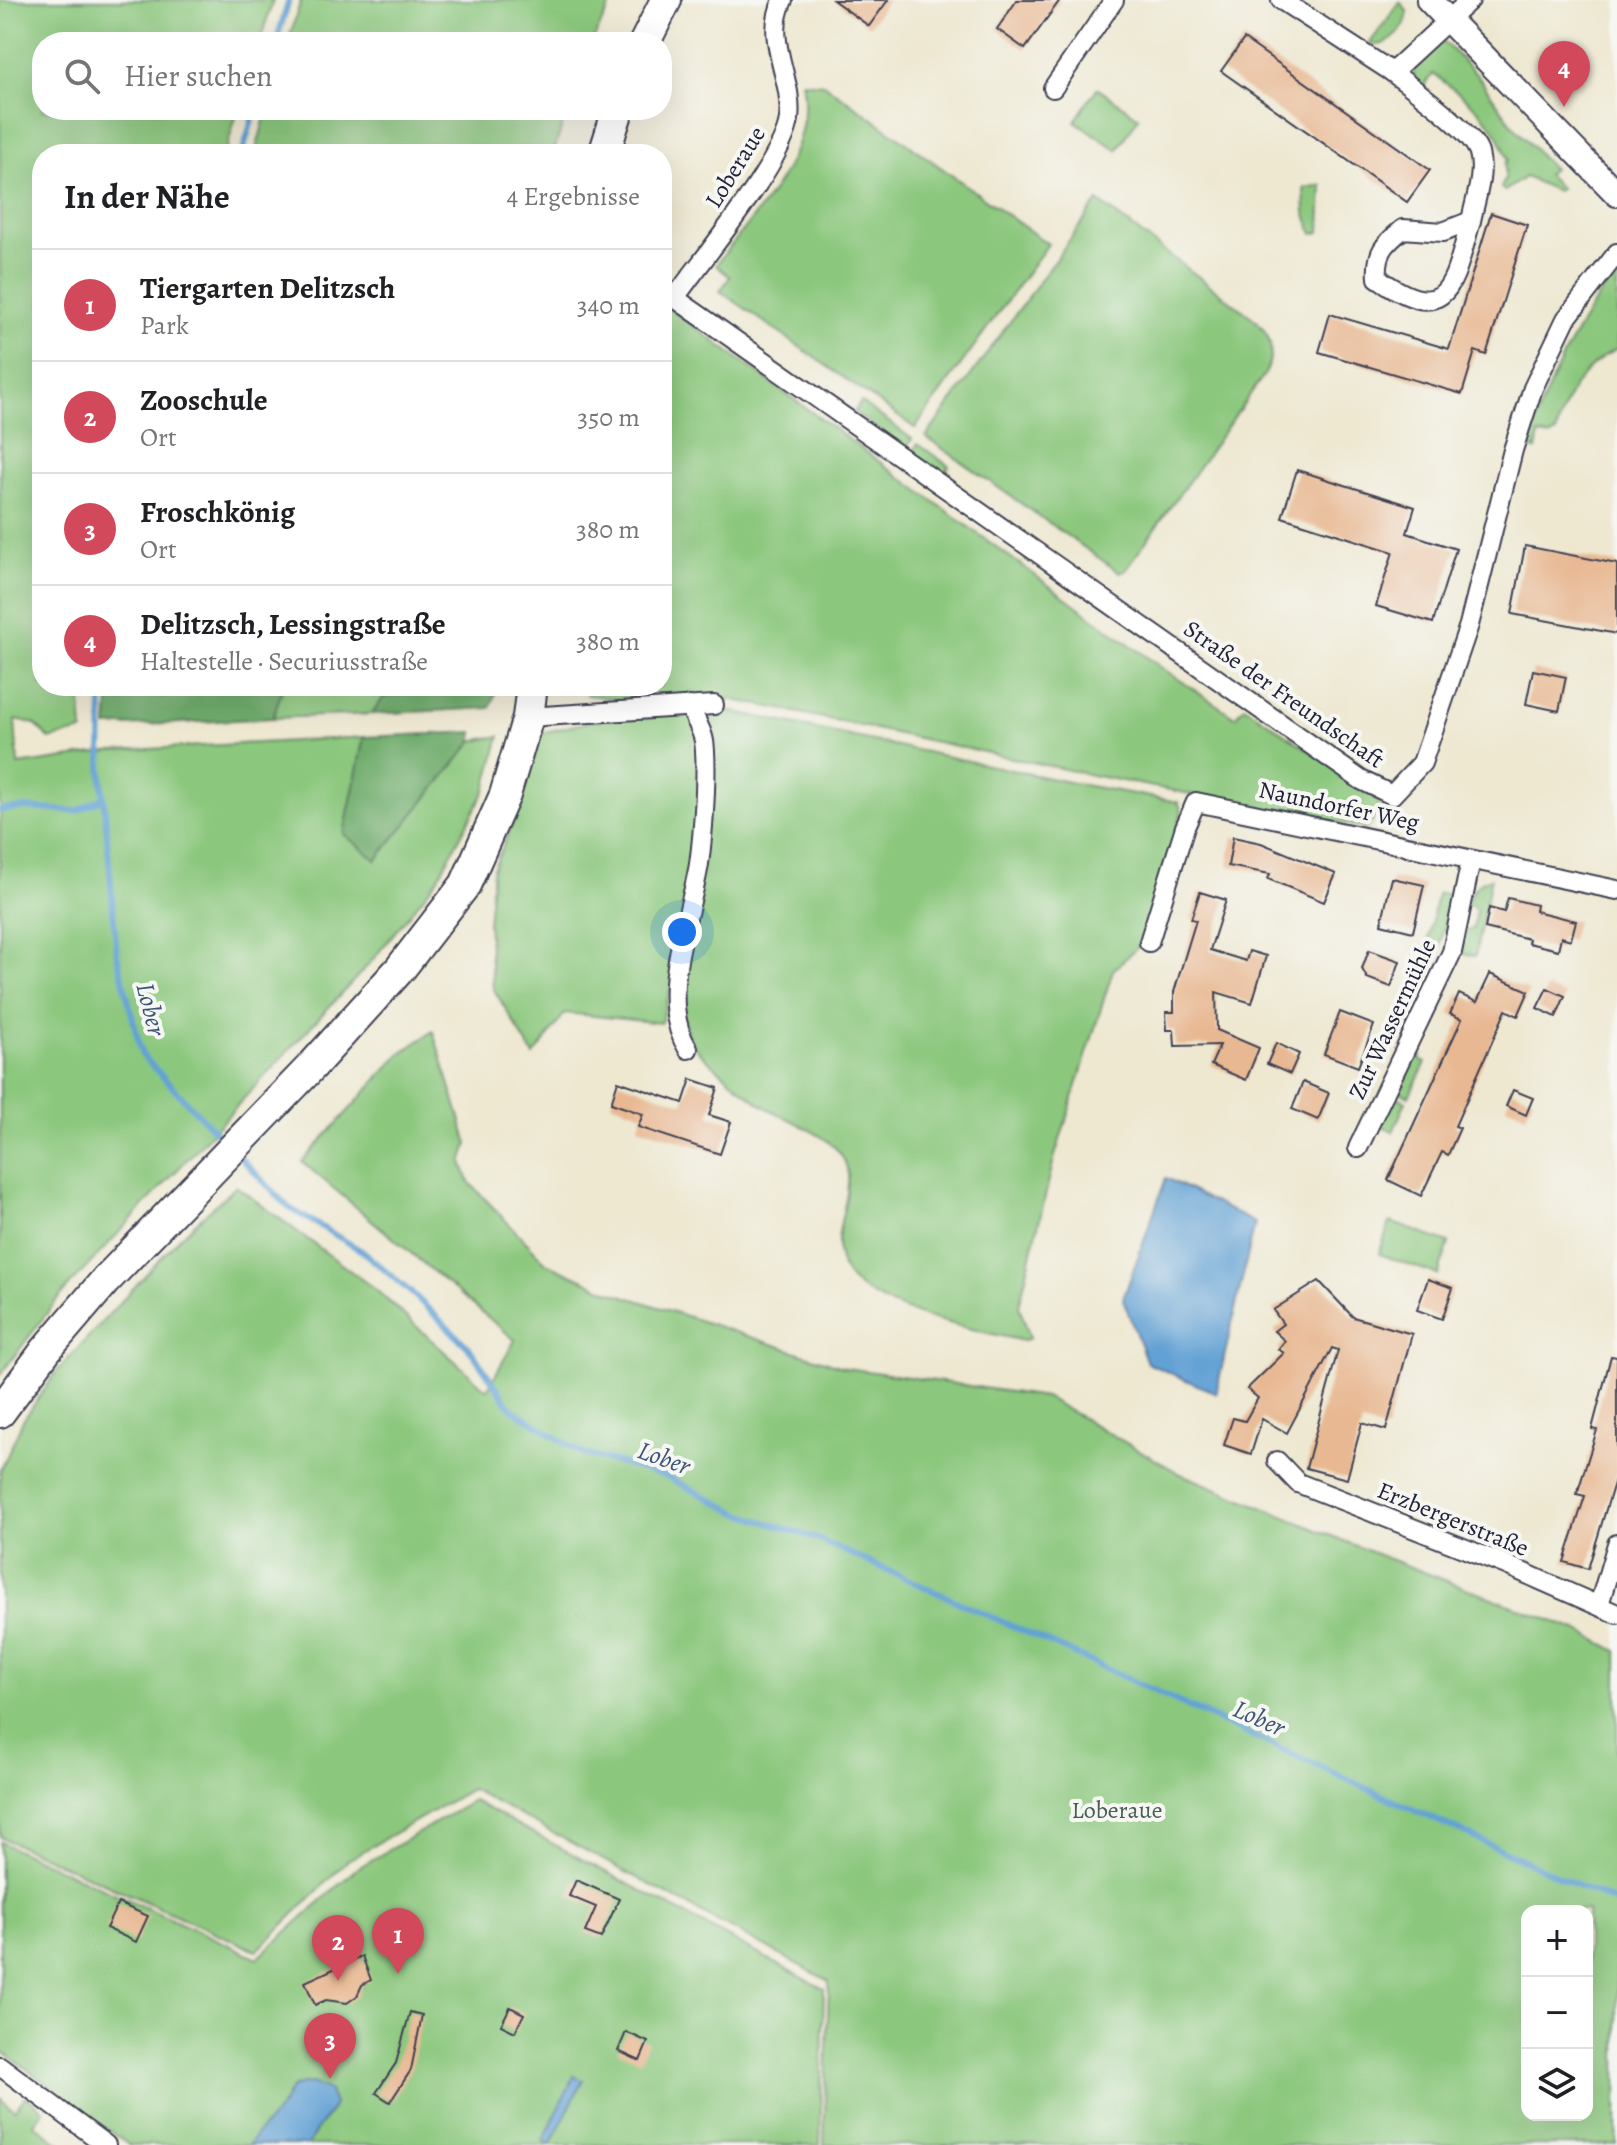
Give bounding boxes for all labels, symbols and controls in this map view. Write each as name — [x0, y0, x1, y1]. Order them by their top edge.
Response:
search box — [32, 32, 672, 120]
pin: 4 — [1538, 41, 1590, 107]
icon: search — [60, 54, 104, 98]
text: Hier suchen — [124, 56, 273, 96]
street label: Loberaue — [697, 120, 773, 214]
text: In der Nähe — [64, 173, 230, 220]
text: 4 Ergebnisse — [507, 179, 640, 214]
text: Tiergarten Delitzsch — [140, 268, 395, 308]
text: 1 — [85, 288, 95, 323]
text: 340 m — [577, 288, 640, 323]
text: Park — [140, 308, 189, 343]
text: Zooschule — [140, 380, 268, 420]
text: 2 — [84, 400, 96, 435]
text: 350 m — [577, 400, 640, 435]
text: Ort — [140, 420, 177, 455]
text: Froschkönig — [140, 492, 295, 532]
text: 3 — [84, 512, 96, 547]
text: 380 m — [576, 512, 640, 547]
text: Ort — [140, 532, 177, 567]
text: Delitzsch, Lessingstraße — [140, 604, 446, 644]
street label: Straße der Freundschaft — [1177, 613, 1391, 775]
text: 4 — [84, 624, 96, 659]
text: 380 m — [576, 624, 640, 659]
text: Haltestelle · Securiusstraße — [140, 644, 428, 679]
street label: Naundorfer Weg — [1256, 773, 1422, 839]
your location — [662, 912, 702, 952]
street label: Zur Wassermühle — [1341, 934, 1443, 1104]
water label: Lober — [128, 979, 175, 1040]
water label: Lober — [633, 1432, 696, 1484]
street label: Erzbergerstraße — [1373, 1474, 1533, 1564]
water label: Lober — [1228, 1691, 1291, 1745]
park label: Loberaue — [1072, 1794, 1162, 1826]
map controls — [1521, 1905, 1593, 2121]
button: + — [1521, 1905, 1593, 1977]
pin: 1 — [372, 1908, 424, 1974]
pin: 2 — [312, 1915, 364, 1981]
button: − — [1521, 1977, 1593, 2049]
pin: 3 — [304, 2013, 356, 2079]
button: layers — [1521, 2049, 1593, 2121]

